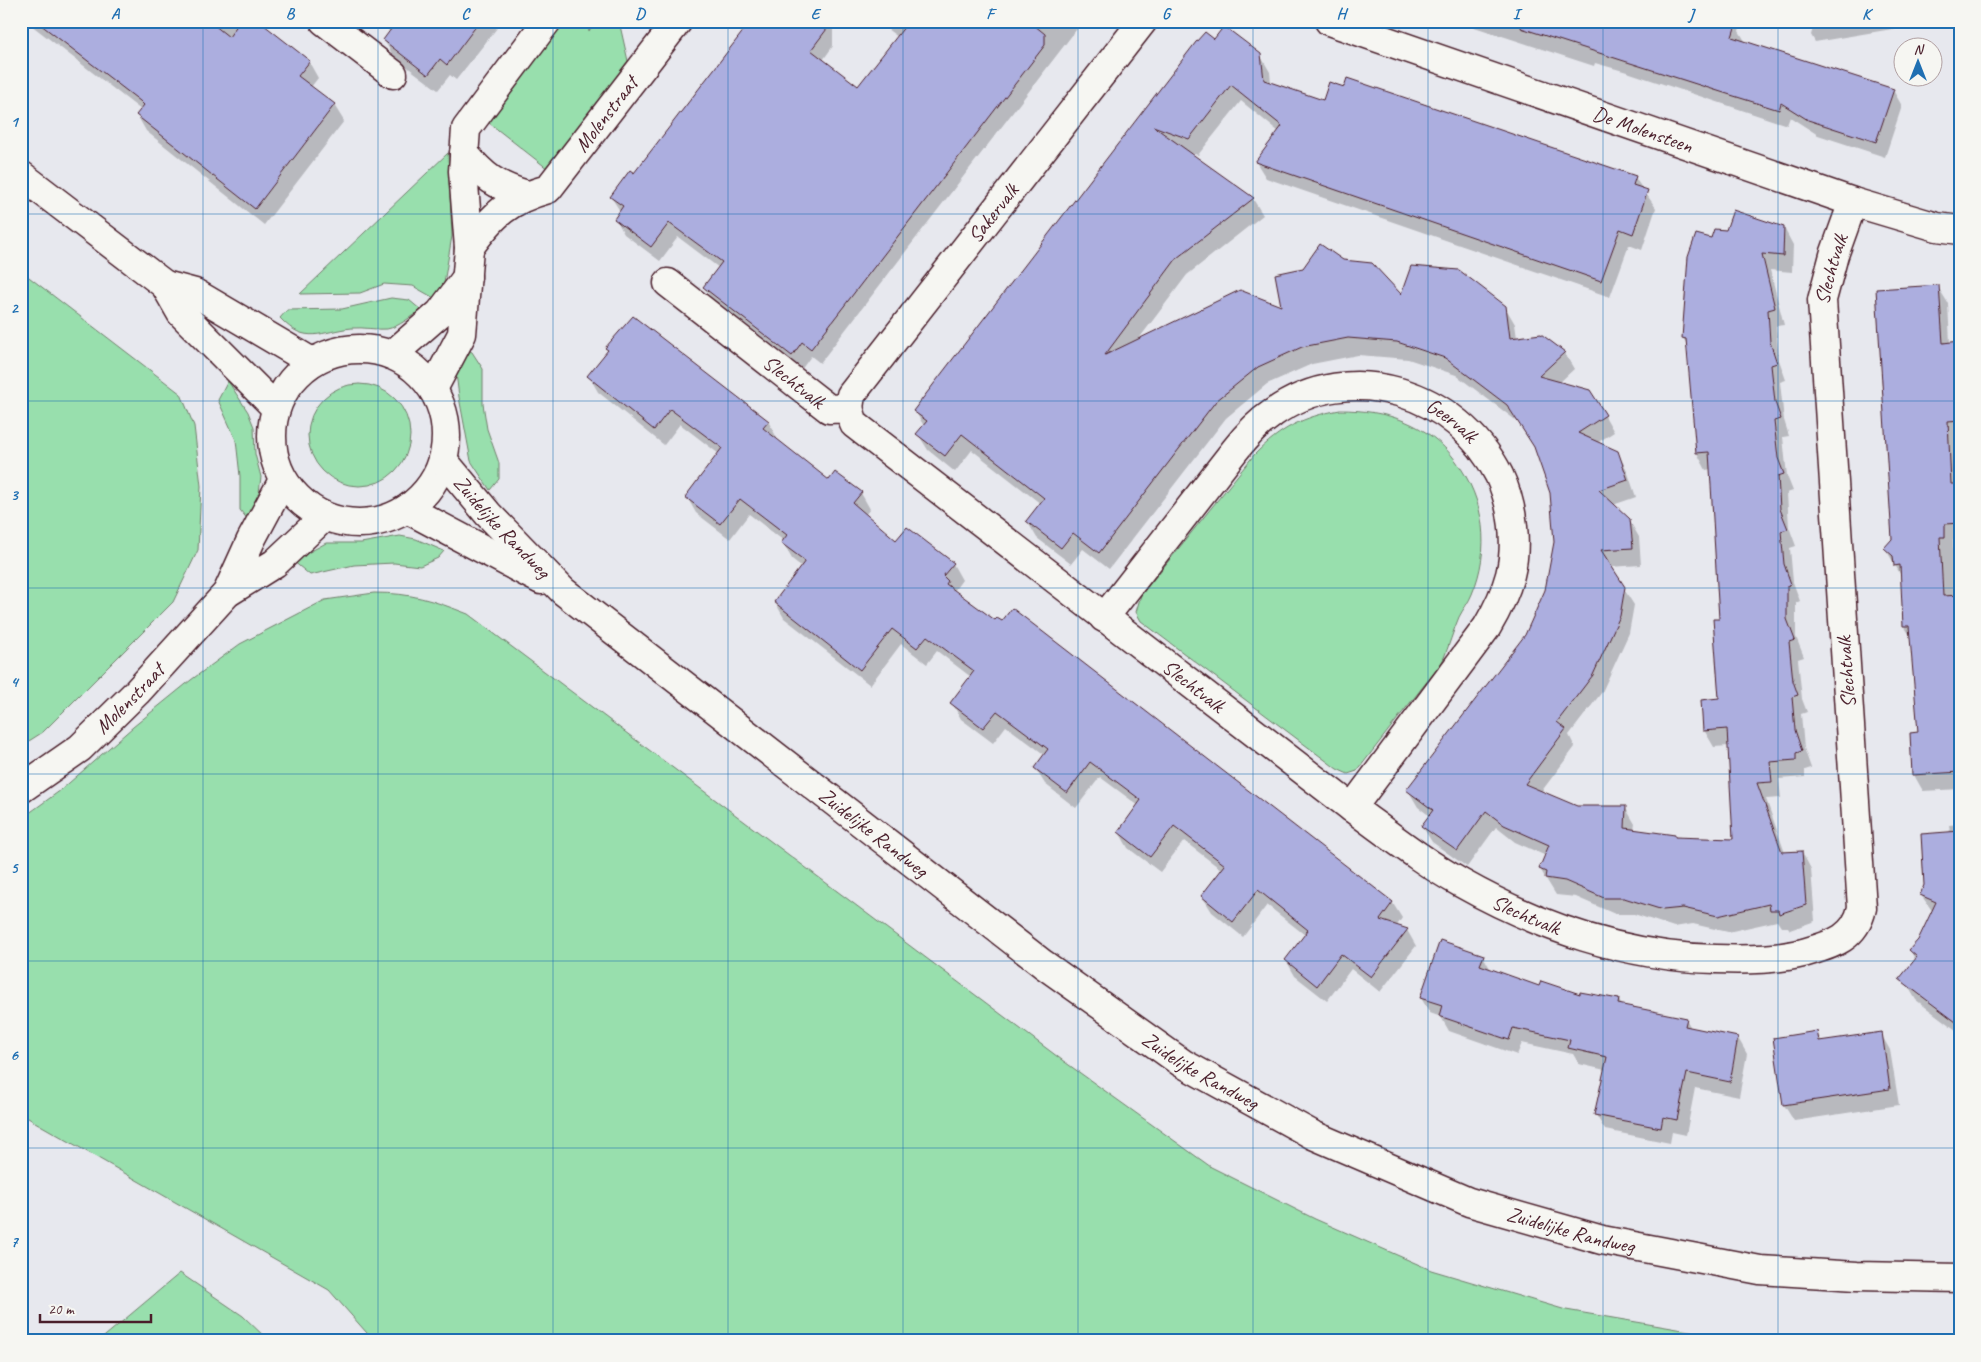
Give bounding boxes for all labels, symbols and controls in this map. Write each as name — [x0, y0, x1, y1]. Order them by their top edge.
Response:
text: A — [111, 4, 121, 24]
text: B — [286, 4, 296, 24]
text: C — [461, 4, 471, 24]
text: D — [635, 4, 646, 24]
text: E — [811, 4, 822, 24]
text: F — [986, 4, 997, 24]
text: G — [1162, 4, 1172, 24]
text: H — [1336, 4, 1348, 24]
text: I — [1513, 4, 1523, 24]
text: J — [1687, 4, 1696, 24]
text: K — [1862, 4, 1874, 24]
north arrow — [1894, 38, 1944, 88]
text: N — [1914, 41, 1925, 58]
street label: Molenstraat — [569, 69, 645, 157]
street label: De Molensteen — [1589, 100, 1697, 159]
text: 1 — [10, 112, 19, 132]
street label: Sakervalk — [962, 177, 1025, 248]
street label: Slechtvalk — [1808, 229, 1854, 307]
text: 2 — [10, 298, 19, 318]
street label: Slechtvalk — [758, 349, 832, 415]
street label: Geervalk — [1422, 392, 1485, 449]
street label: Zuidelijke Randweg — [448, 470, 557, 585]
text: 3 — [10, 485, 19, 505]
street label: Slechtvalk — [1830, 633, 1861, 709]
street label: Slechtvalk — [1157, 654, 1232, 719]
street label: Molenstraat — [89, 655, 172, 739]
text: 4 — [10, 672, 19, 692]
street label: Zuidelijke Randweg — [814, 782, 934, 884]
text: 5 — [11, 858, 20, 878]
street label: Slechtvalk — [1488, 889, 1566, 941]
street label: Zuidelijke Randweg — [1137, 1026, 1264, 1116]
text: 6 — [10, 1045, 19, 1065]
street label: Zuidelijke Randweg — [1504, 1200, 1638, 1259]
text: 7 — [10, 1232, 19, 1252]
scale bar — [40, 1292, 151, 1324]
text: 20 m — [48, 1300, 75, 1319]

